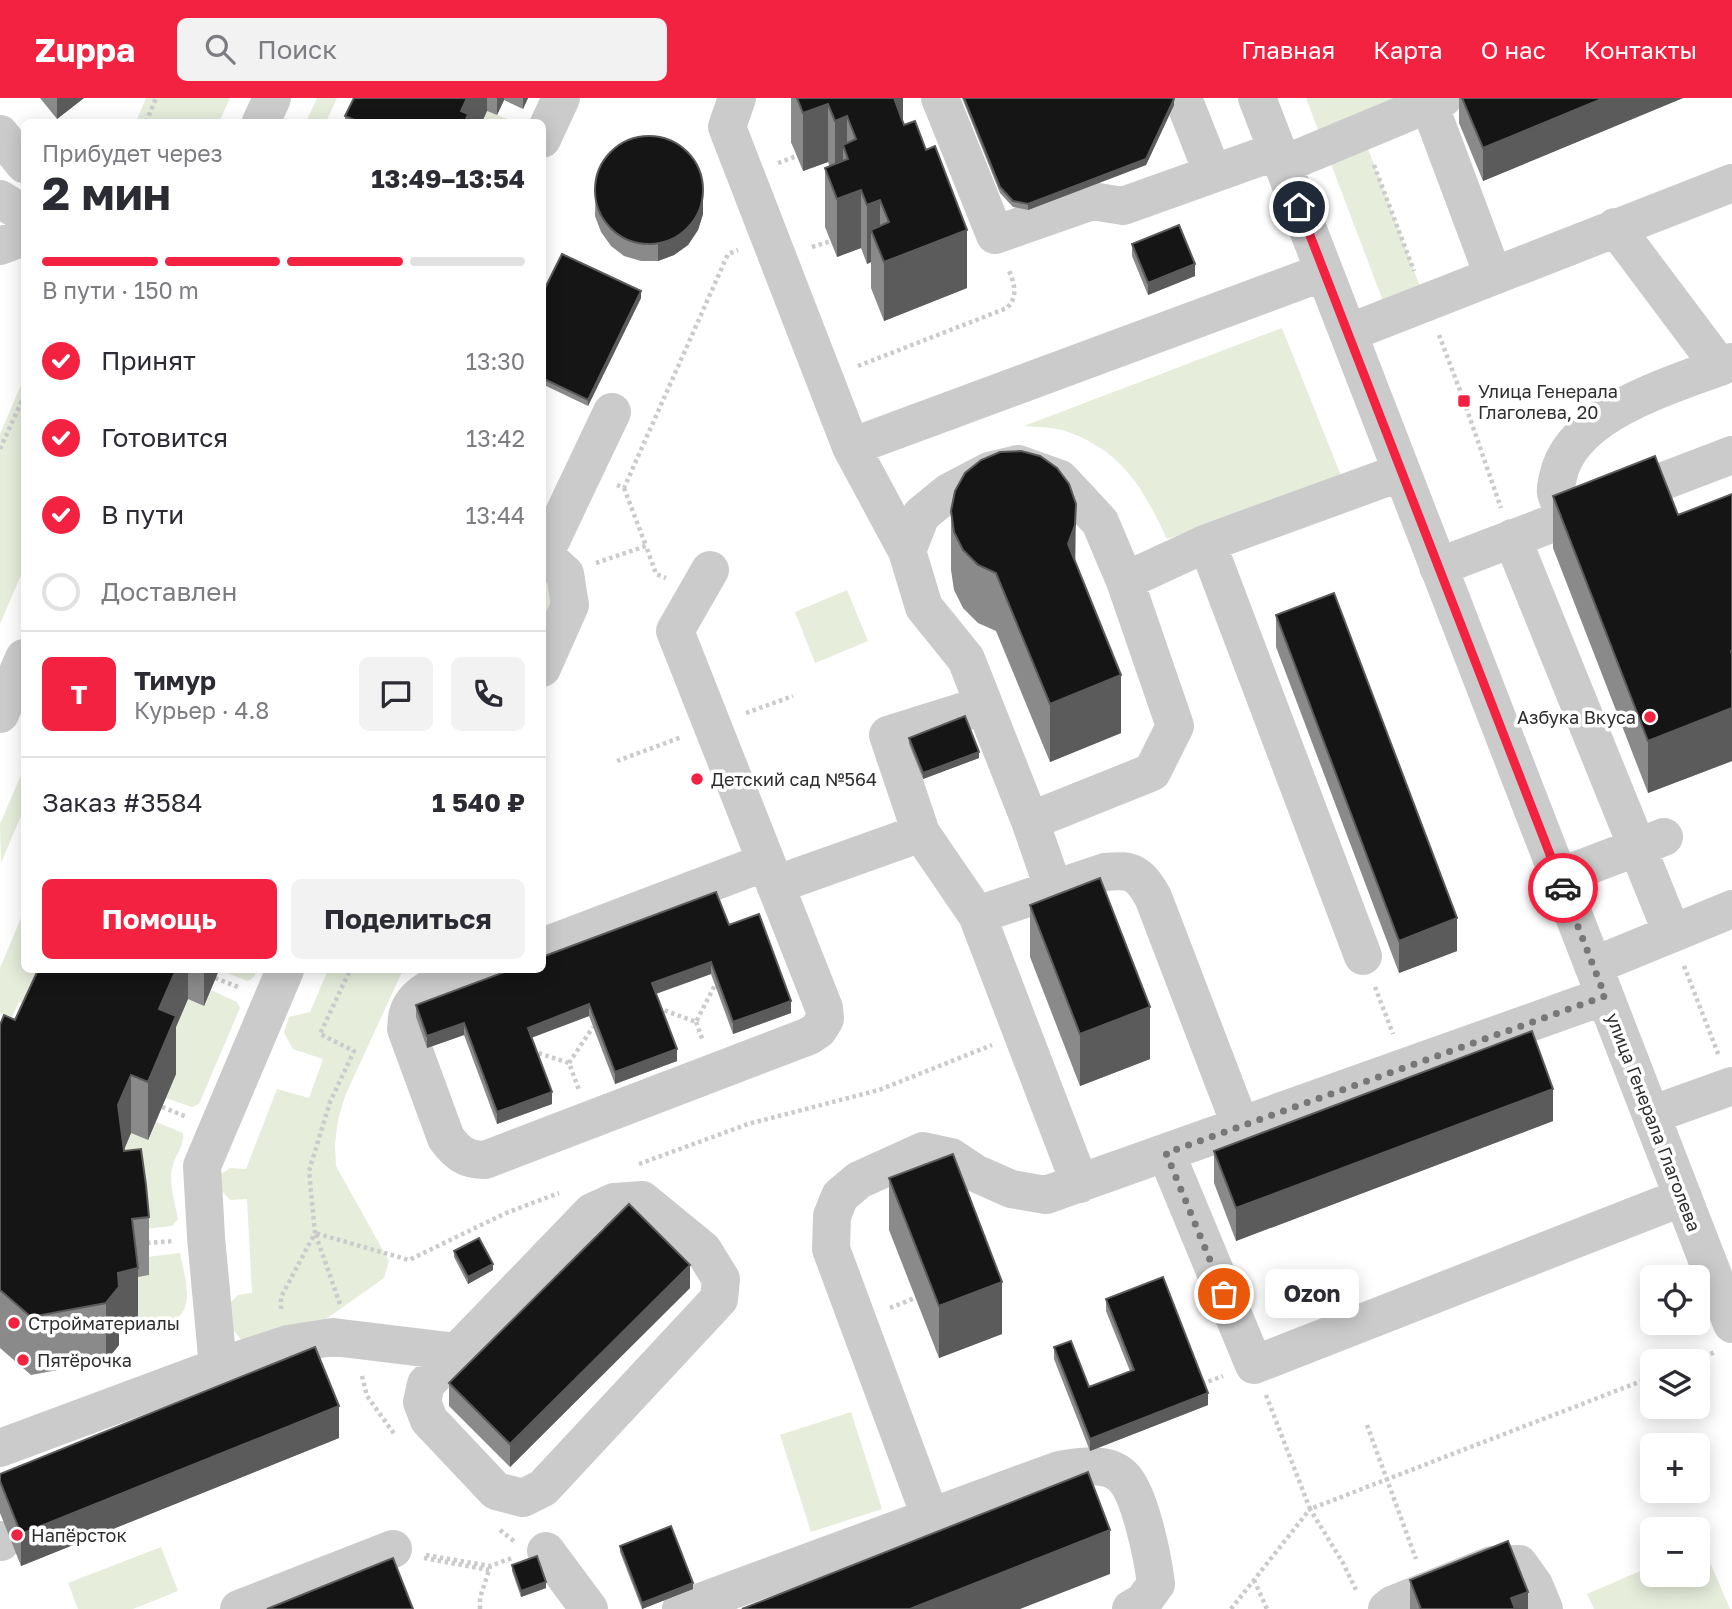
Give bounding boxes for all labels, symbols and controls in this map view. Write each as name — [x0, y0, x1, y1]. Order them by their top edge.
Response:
search box — [177, 18, 667, 81]
text: Zuppa — [35, 30, 135, 69]
icon: search — [201, 30, 239, 68]
text: Поиск — [257, 34, 337, 65]
text: Главная — [1241, 35, 1335, 64]
text: Карта — [1373, 35, 1443, 64]
text: О нас — [1481, 35, 1546, 64]
text: Контакты — [1584, 35, 1697, 64]
text: Прибудет через — [42, 139, 223, 167]
text: 13:49–13:54 — [371, 163, 525, 194]
text: 2 мин — [42, 165, 171, 220]
pin — [1269, 177, 1329, 237]
icon: home — [1280, 188, 1318, 226]
text: В пути · 150 m — [42, 276, 199, 304]
icon: check — [42, 342, 80, 380]
text: Принят — [101, 345, 196, 376]
text: 13:30 — [466, 347, 525, 375]
place label: Улица Генерала Глаголева, 20 — [1478, 380, 1618, 423]
marker: Улица Генерала Глаголева, 20 — [1456, 393, 1472, 409]
icon: check — [42, 419, 80, 457]
text: Готовится — [101, 422, 228, 453]
text: 13:42 — [466, 424, 525, 452]
icon: check — [42, 496, 80, 534]
text: В пути — [101, 499, 184, 530]
text: 13:44 — [465, 501, 525, 529]
text: Доставлен — [101, 576, 237, 607]
button: chat — [359, 657, 433, 731]
button: phone — [451, 657, 525, 731]
text: Тимур — [134, 665, 216, 696]
text: Т — [71, 679, 87, 710]
text: Курьер · 4.8 — [134, 696, 269, 724]
place label: Азбука Вкуса — [1517, 706, 1636, 728]
marker: Азбука Вкуса — [1642, 709, 1658, 725]
place label: Детский сад №564 — [711, 768, 877, 790]
marker: Детский сад №564 — [689, 771, 705, 787]
text: Заказ #3584 — [42, 787, 203, 818]
text: 1 540 ₽ — [432, 787, 525, 818]
courier — [1528, 853, 1598, 923]
icon: car — [1544, 869, 1582, 907]
button: Помощь — [42, 879, 277, 959]
button: Поделиться — [291, 879, 525, 959]
street label: улица Генерала Глаголева — [1602, 1010, 1706, 1234]
pin — [1194, 1264, 1254, 1324]
map controls — [1640, 1265, 1710, 1587]
button: locate — [1640, 1265, 1710, 1335]
callout: Ozon — [1266, 1270, 1360, 1318]
icon: bag — [1205, 1275, 1243, 1313]
text: Ozon — [1284, 1279, 1340, 1307]
place label: Стройматериалы — [28, 1312, 180, 1334]
marker: Стройматериалы — [6, 1315, 22, 1331]
place label: Пятёрочка — [37, 1349, 132, 1371]
button: layers — [1640, 1349, 1710, 1419]
marker: Пятёрочка — [15, 1352, 31, 1368]
button: + — [1640, 1433, 1710, 1503]
button: − — [1640, 1517, 1710, 1587]
place label: Напёрсток — [31, 1524, 127, 1546]
marker: Напёрсток — [9, 1527, 25, 1543]

